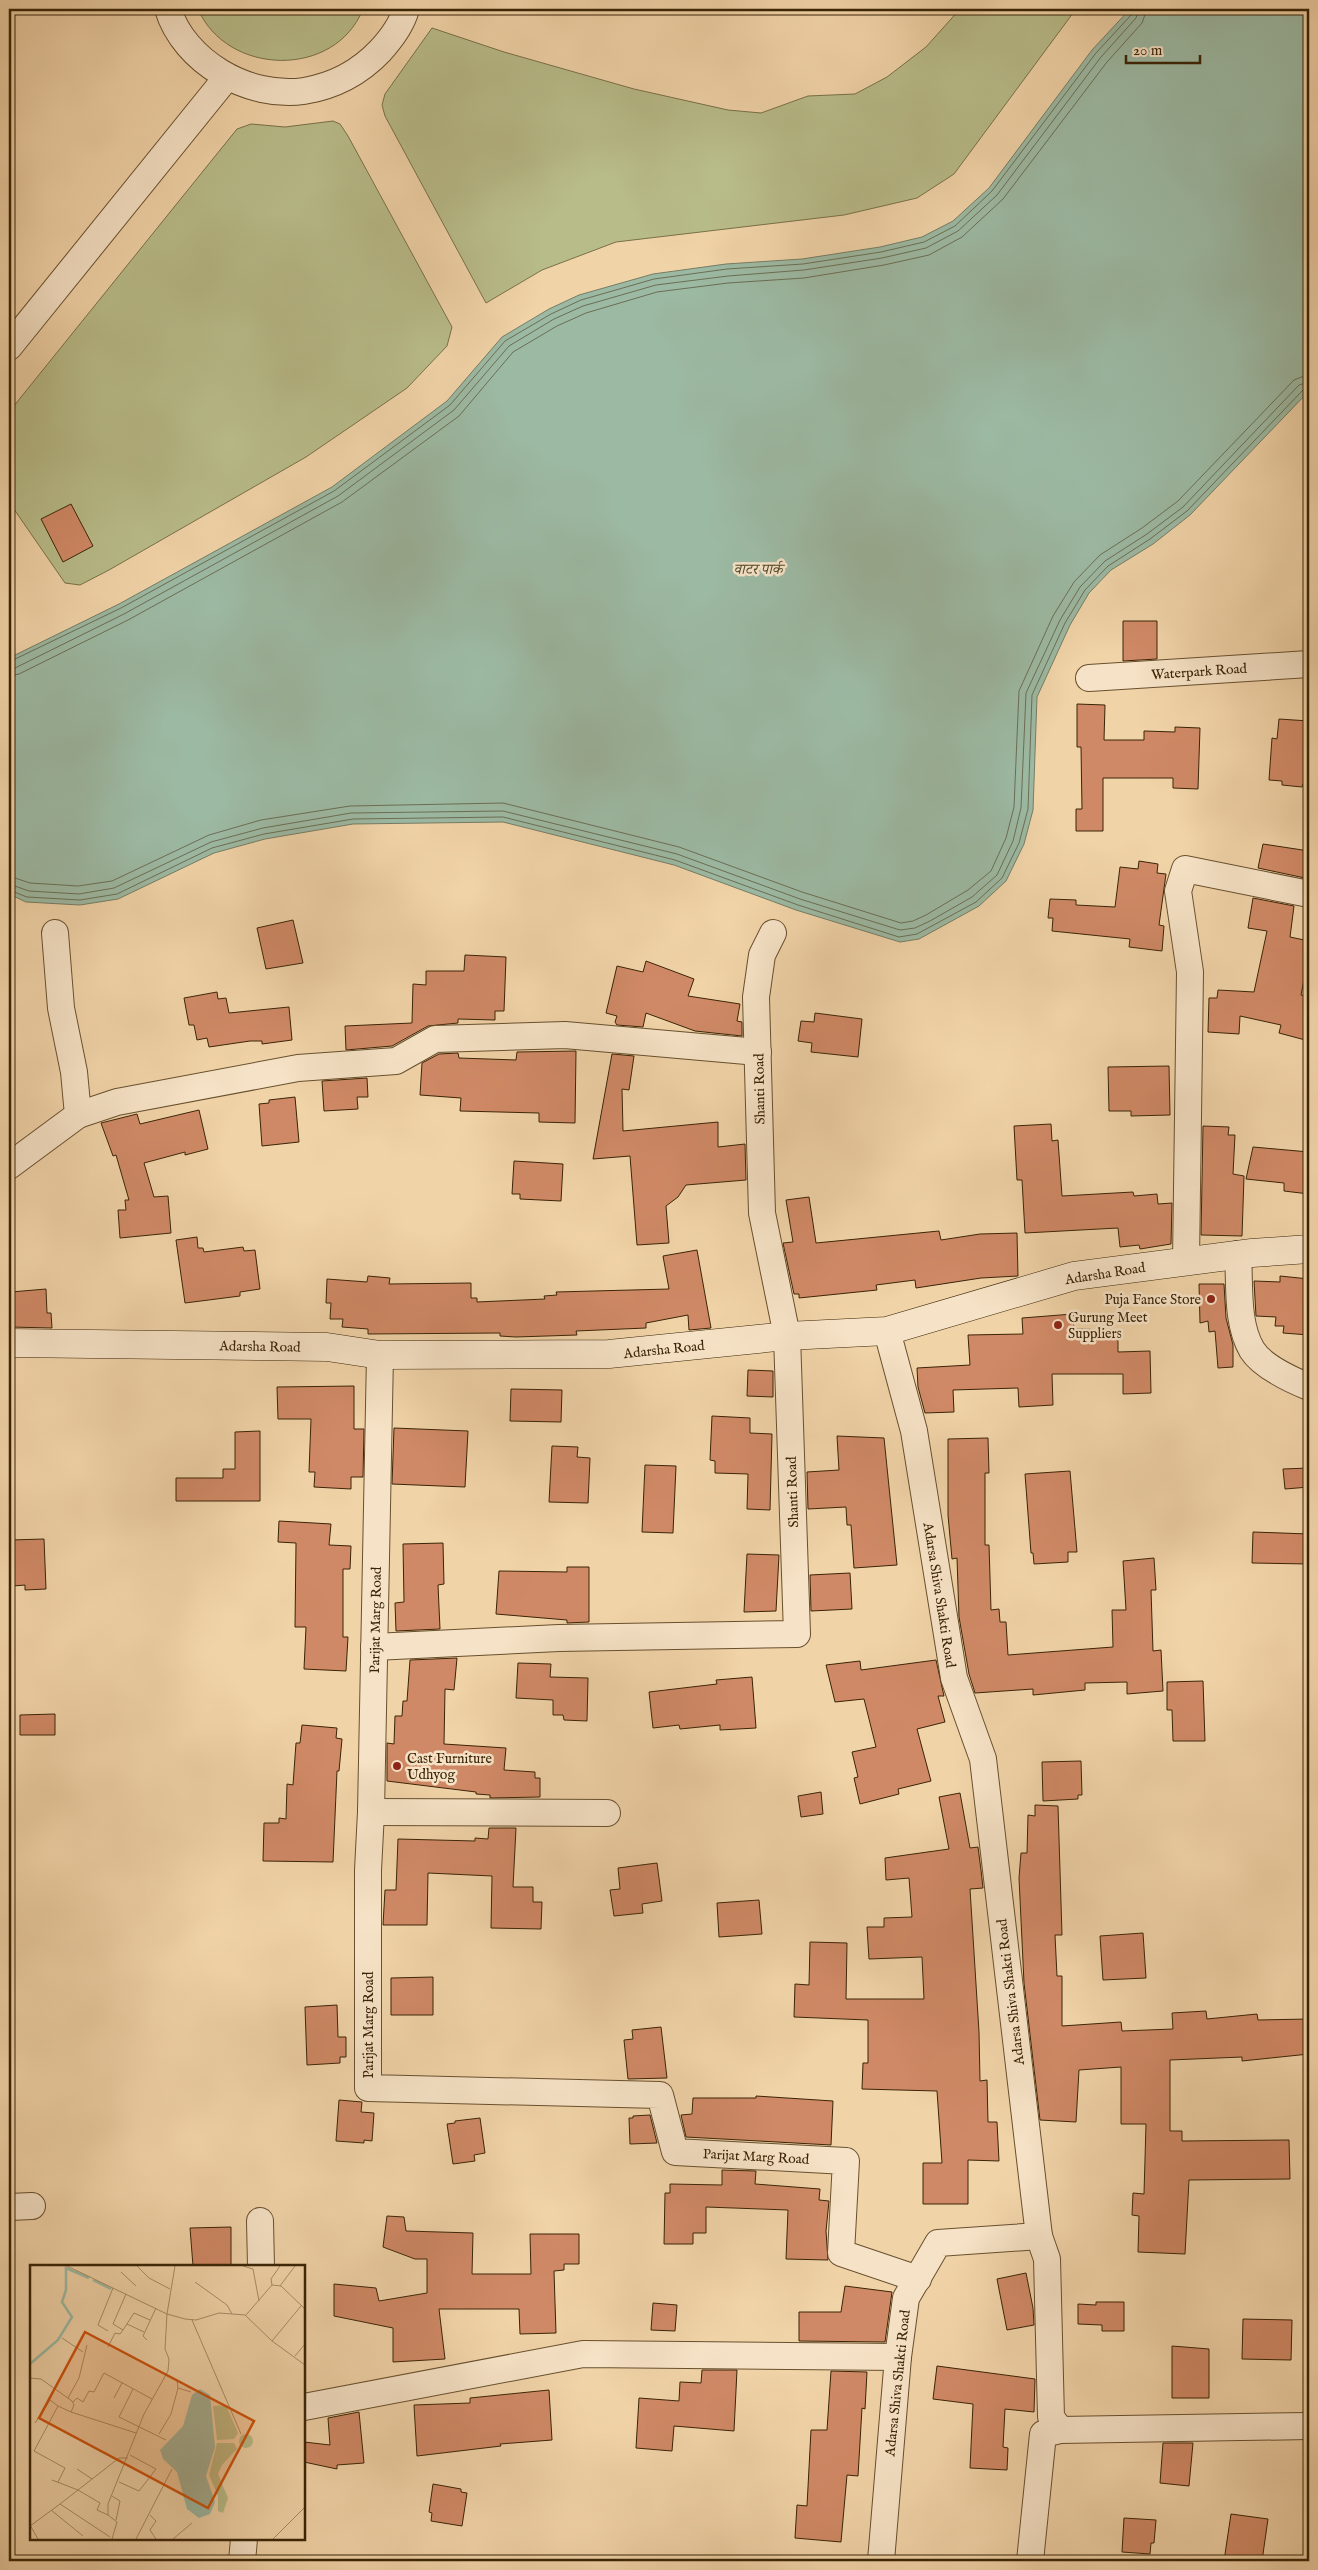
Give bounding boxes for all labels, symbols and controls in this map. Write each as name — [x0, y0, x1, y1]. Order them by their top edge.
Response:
scale bar — [1126, 32, 1199, 64]
text: 20 m — [1133, 41, 1163, 60]
water label: वाटर पार्क — [733, 560, 786, 579]
street label: Waterpark Road — [1151, 660, 1248, 684]
street label: Shanti Road — [750, 1053, 770, 1125]
street label: Adarsha Road — [1063, 1259, 1147, 1289]
place label: Puja Fance Store — [1105, 1291, 1202, 1309]
marker: Puja Fance Store — [1205, 1293, 1217, 1305]
place label: Gurung Meet Suppliers — [1068, 1309, 1148, 1343]
marker: Gurung Meet Suppliers — [1052, 1319, 1064, 1331]
street label: Adarsha Road — [218, 1337, 301, 1357]
street label: Adarsha Road — [622, 1337, 706, 1363]
street label: Shanti Road — [783, 1455, 803, 1528]
street label: Adarsa Shiva Shakti Road — [918, 1520, 959, 1670]
street label: Parijat Marg Road — [366, 1566, 386, 1674]
place label: Cast Furniture Udhyog — [407, 1750, 492, 1784]
marker: Cast Furniture Udhyog — [391, 1760, 403, 1772]
street label: Adarsa Shiva Shakti Road — [993, 1917, 1029, 2067]
street label: Parijat Marg Road — [360, 1971, 378, 2078]
street label: Parijat Marg Road — [702, 2145, 810, 2169]
inset map — [30, 2265, 305, 2540]
street label: Adarsa Shiva Shakti Road — [881, 2308, 915, 2458]

